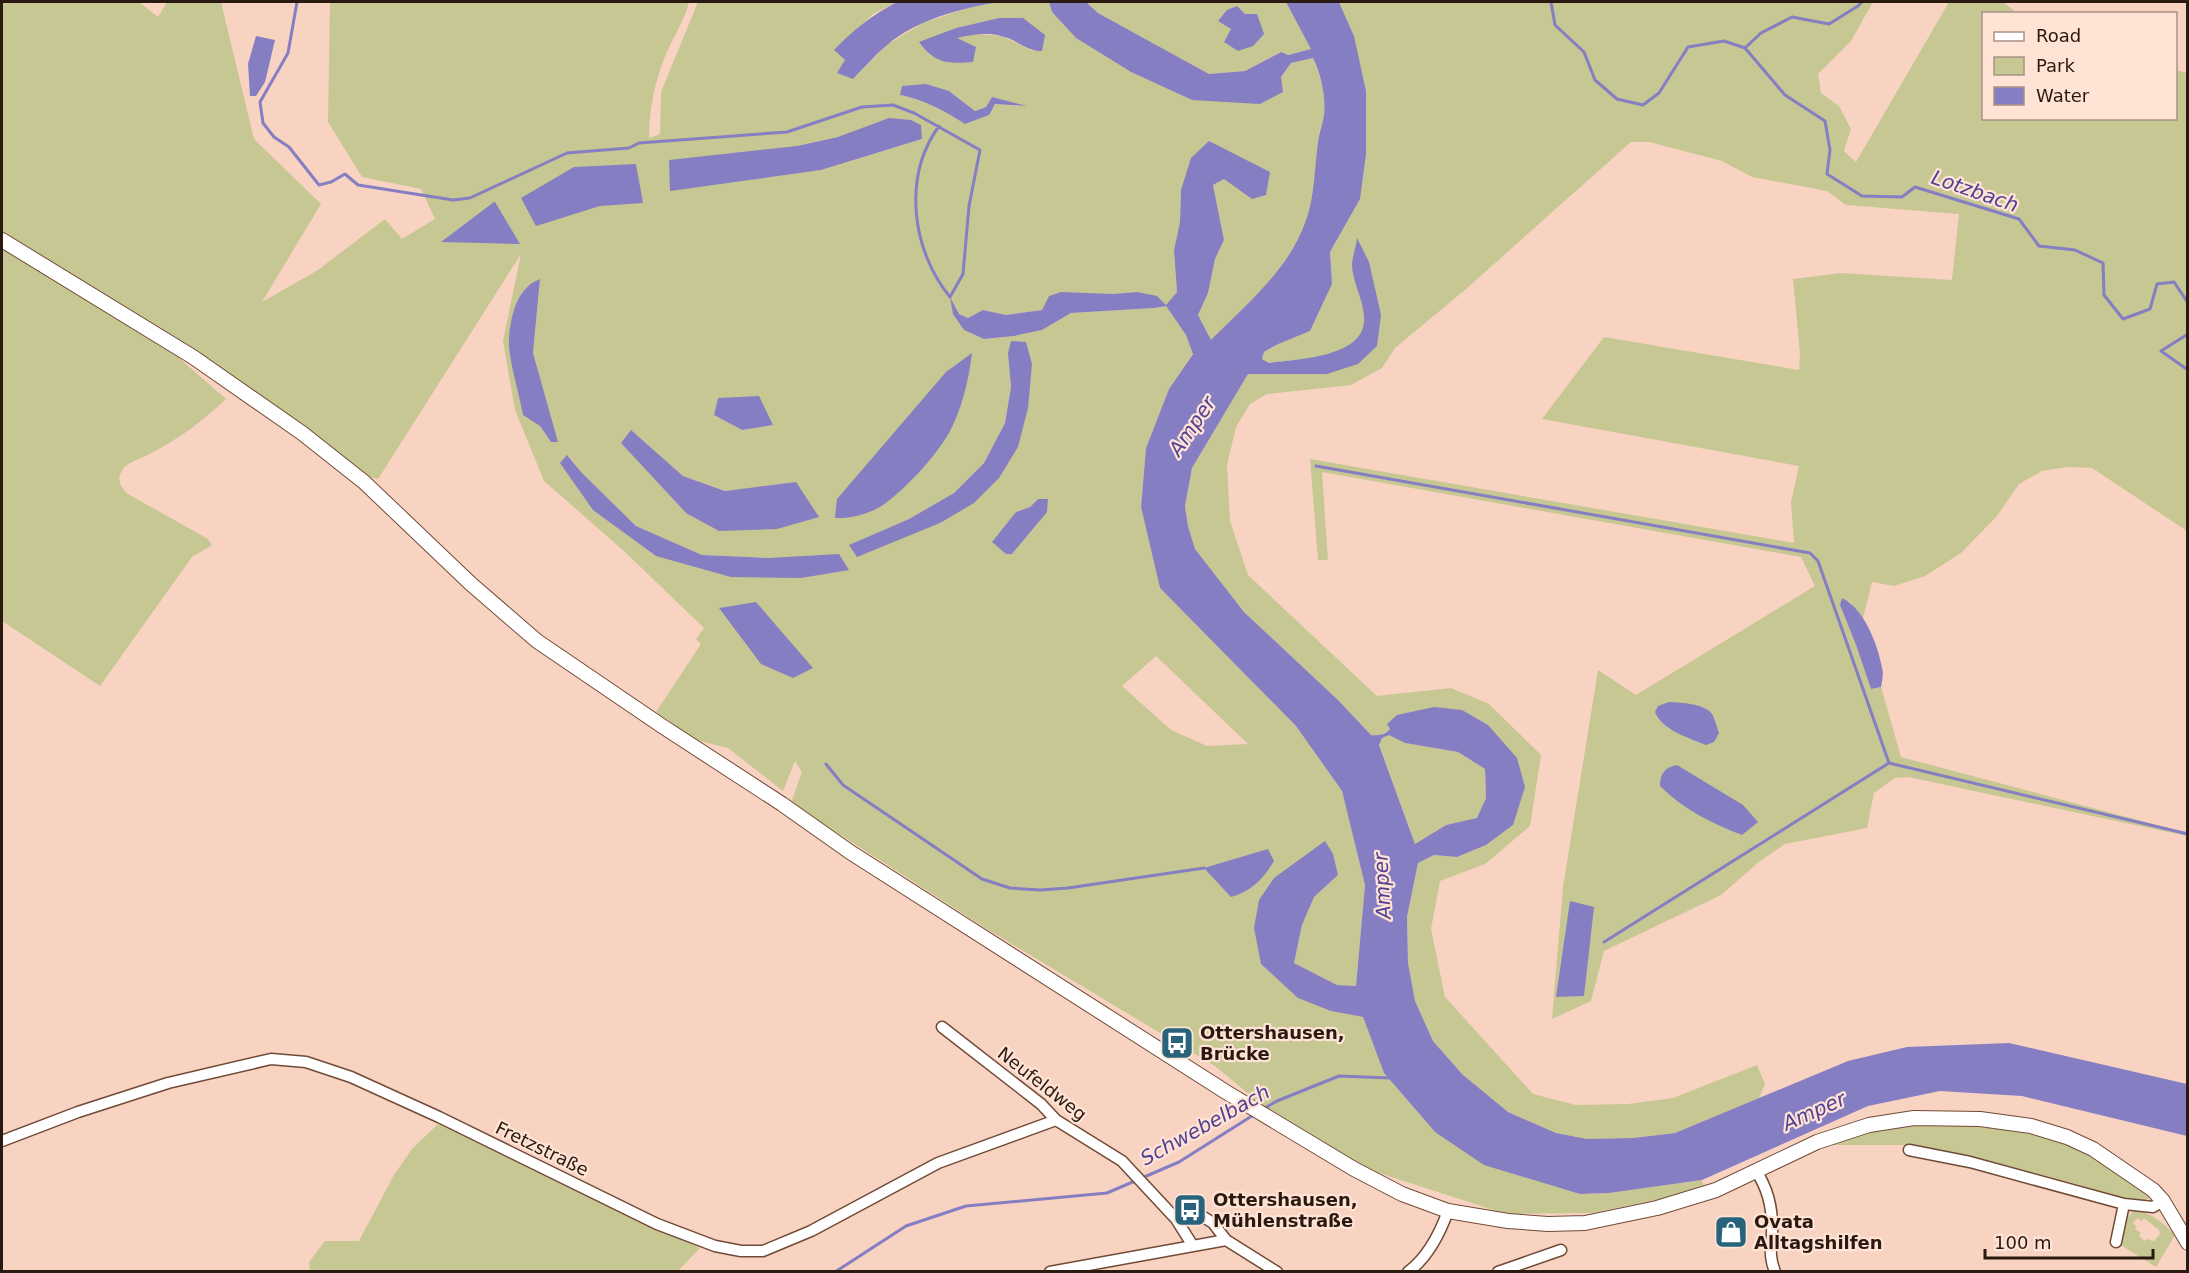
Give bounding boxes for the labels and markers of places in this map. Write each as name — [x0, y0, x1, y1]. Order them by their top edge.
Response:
place label: Ottershausen, Brücke — [1200, 1022, 1345, 1064]
bus stop icon: Ottershausen, Brücke — [1159, 1025, 1195, 1061]
place label: Ottershausen, Mühlenstraße — [1213, 1189, 1358, 1231]
bus stop icon: Ottershausen, Mühlenstraße — [1172, 1192, 1208, 1228]
place label: Ovata Alltagshilfen — [1754, 1211, 1883, 1253]
shop icon: Ovata Alltagshilfen — [1713, 1214, 1749, 1250]

